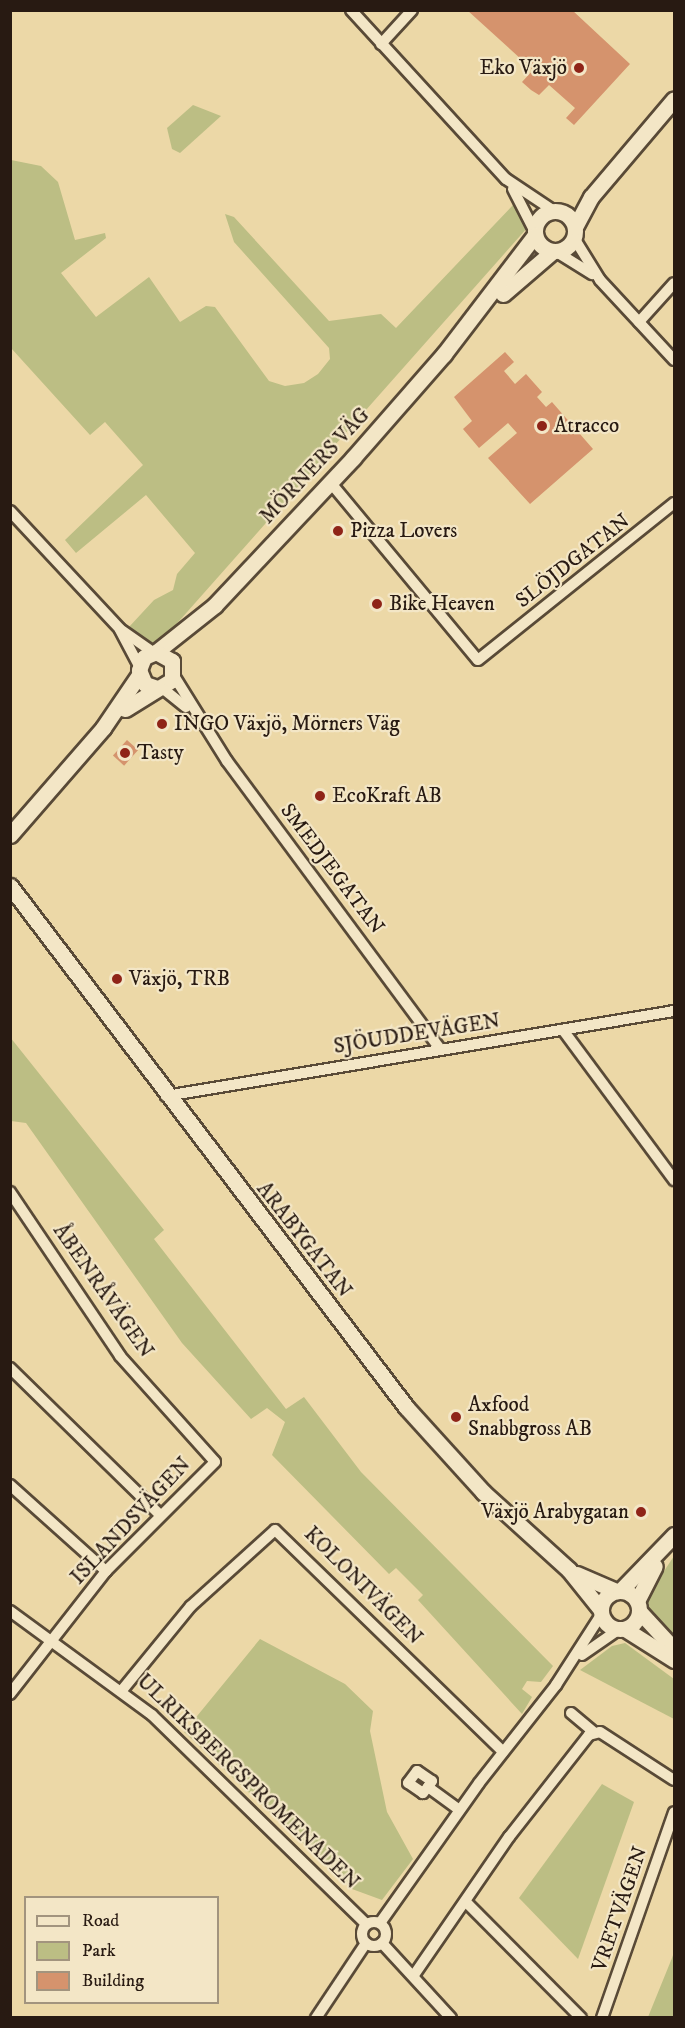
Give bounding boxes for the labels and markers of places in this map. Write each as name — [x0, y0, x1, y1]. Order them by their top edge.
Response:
place label: Eko Växjö — [480, 55, 567, 81]
marker: Eko Växjö — [572, 61, 586, 75]
place label: Atracco — [554, 413, 619, 439]
marker: Atracco — [535, 419, 549, 433]
place label: Pizza Lovers — [350, 518, 457, 544]
marker: Pizza Lovers — [331, 524, 345, 538]
place label: Bike Heaven — [389, 591, 495, 617]
marker: Bike Heaven — [370, 597, 384, 611]
place label: INGO Växjö, Mörners Väg — [174, 711, 400, 737]
marker: INGO Växjö, Mörners Väg — [155, 717, 169, 731]
place label: Tasty — [137, 740, 184, 766]
marker: Tasty — [118, 746, 132, 760]
place label: EcoKraft AB — [332, 783, 442, 809]
marker: EcoKraft AB — [313, 789, 327, 803]
place label: Växjö, TRB — [129, 966, 230, 992]
marker: Växjö, TRB — [110, 972, 124, 986]
place label: Axfood Snabbgross AB — [468, 1392, 592, 1442]
marker: Axfood Snabbgross AB — [449, 1410, 463, 1424]
place label: Växjö Arabygatan — [481, 1499, 629, 1525]
marker: Växjö Arabygatan — [634, 1505, 648, 1519]

